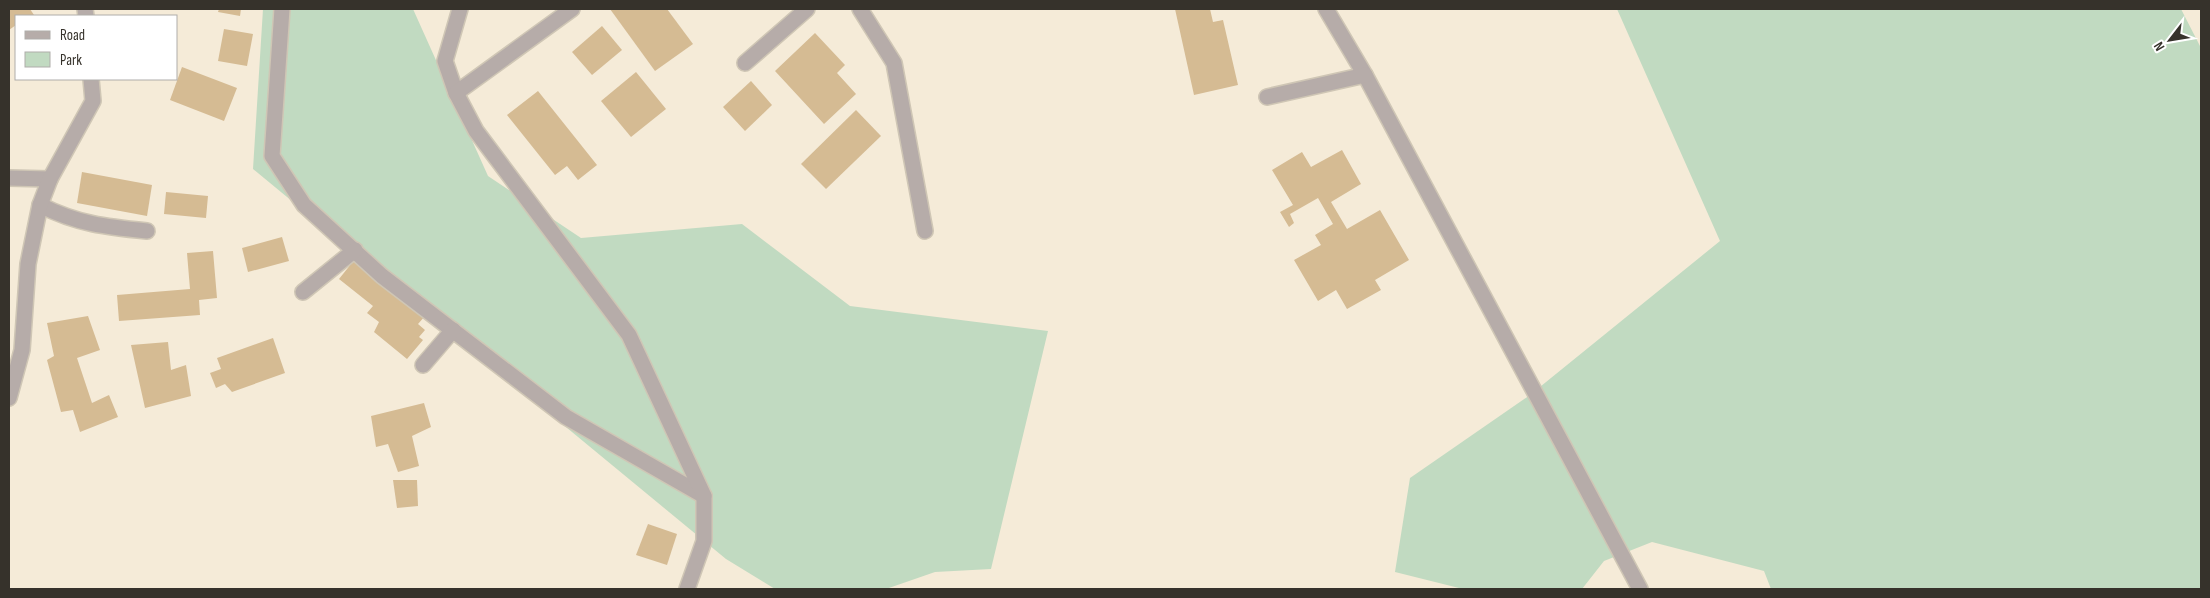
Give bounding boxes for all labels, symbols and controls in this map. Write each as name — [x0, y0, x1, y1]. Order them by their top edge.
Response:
legend — [15, 15, 178, 80]
north arrow — [2145, 15, 2195, 65]
text: Road — [60, 26, 85, 45]
text: N — [2150, 39, 2168, 54]
text: Park — [60, 51, 82, 70]

